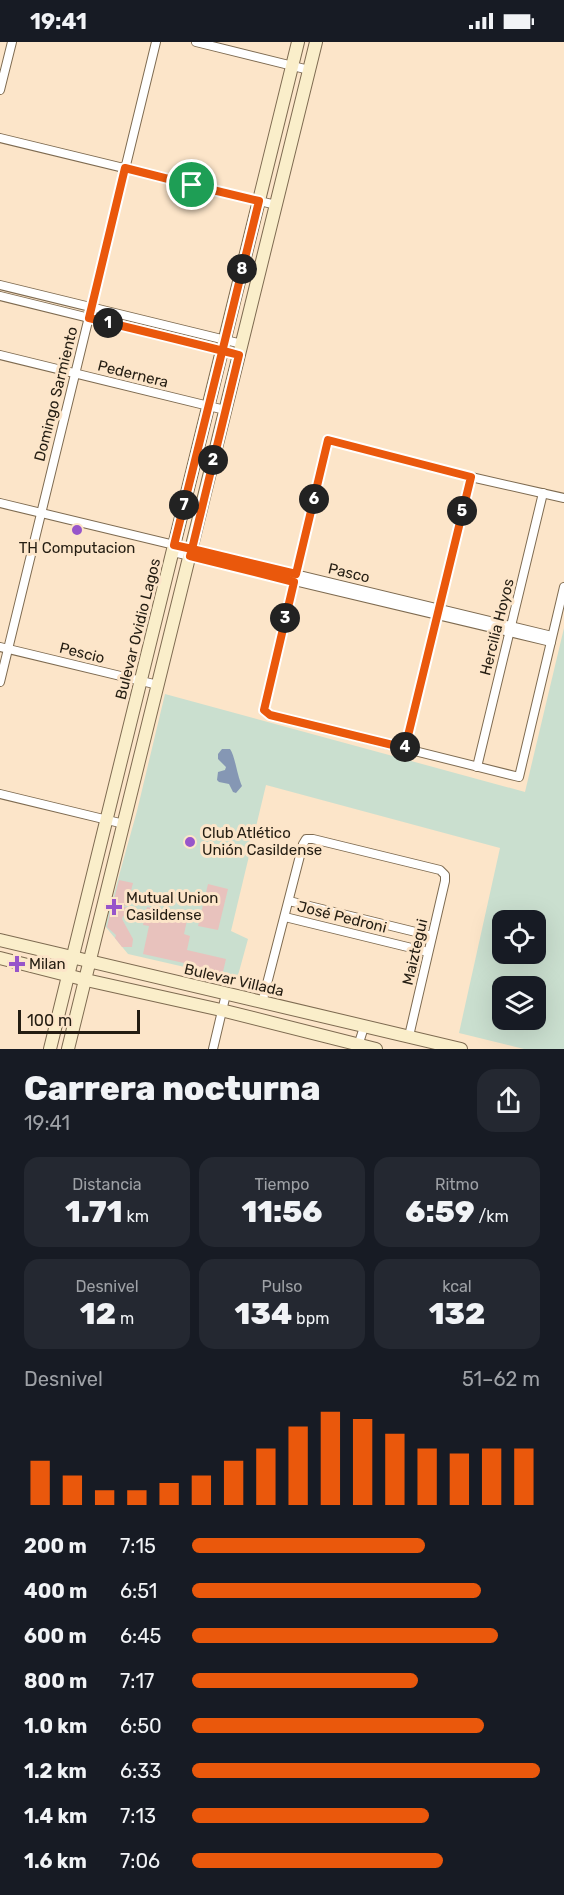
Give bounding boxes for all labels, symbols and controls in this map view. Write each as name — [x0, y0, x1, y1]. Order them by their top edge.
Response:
text: 19:41 — [30, 8, 87, 35]
pin — [166, 159, 217, 210]
icon: arrive — [175, 168, 208, 201]
pin: 8 — [227, 254, 257, 284]
text: 8 — [237, 259, 247, 278]
pin: 1 — [93, 308, 123, 338]
text: 1 — [104, 313, 112, 332]
street label: Domingo Sarmiento — [31, 325, 81, 463]
street label: Pedernera — [96, 357, 170, 391]
pin: 2 — [198, 445, 228, 475]
text: 2 — [208, 450, 218, 469]
pin: 6 — [299, 484, 329, 514]
text: 6 — [309, 489, 319, 508]
pin: 7 — [169, 490, 199, 520]
text: 7 — [179, 495, 189, 514]
pin: 5 — [447, 496, 477, 526]
text: 5 — [457, 501, 467, 520]
marker: TH Computacion — [70, 523, 84, 537]
place label: TH Computacion — [19, 539, 135, 557]
street label: Bulevar Ovidio Lagos — [112, 556, 164, 702]
street label: Pasco — [326, 559, 372, 587]
street label: Hercilia Hoyos — [476, 576, 518, 677]
pin: 3 — [270, 603, 300, 633]
text: 3 — [280, 608, 290, 627]
street label: Pescio — [57, 639, 107, 667]
pin: 4 — [390, 732, 420, 762]
text: 4 — [400, 737, 410, 756]
place label: Club Atlético Unión Casildense — [202, 824, 322, 859]
marker: Club Atlético Unión Casildense — [183, 835, 197, 849]
place label: Mutual Union Casildense — [126, 889, 218, 924]
street label: José Pedroni — [295, 897, 389, 937]
marker: Mutual Union Casildense — [107, 900, 121, 914]
map controls — [492, 910, 546, 1030]
button: locate — [492, 910, 546, 964]
street label: Maiztegui — [399, 917, 431, 987]
place label: Milan — [29, 955, 66, 973]
marker: Milan — [10, 957, 24, 971]
street label: Bulevar Villada — [182, 960, 286, 1000]
button: layers — [492, 976, 546, 1030]
scale bar — [18, 1007, 140, 1034]
text: 100 m — [27, 1011, 72, 1030]
text: Carrera nocturna — [24, 1069, 320, 1108]
button: share — [477, 1069, 540, 1132]
text: 19:41 — [24, 1111, 70, 1135]
text: Distancia — [72, 1175, 142, 1194]
text: Tiempo — [255, 1175, 310, 1194]
text: Ritmo — [435, 1175, 479, 1194]
text: 1.71 — [65, 1194, 123, 1230]
text: 11:56 — [242, 1194, 323, 1230]
text: 6:59 — [405, 1194, 475, 1230]
text: km — [123, 1207, 149, 1226]
text: /km — [475, 1207, 509, 1226]
text: Desnivel — [75, 1277, 139, 1296]
text: Pulso — [261, 1277, 303, 1296]
text: kcal — [442, 1277, 472, 1296]
text: 12 — [80, 1296, 116, 1332]
text: 134 — [235, 1296, 292, 1332]
text: 132 — [429, 1296, 485, 1332]
text: m — [116, 1309, 134, 1328]
text: bpm — [292, 1309, 329, 1328]
text: Desnivel — [24, 1367, 103, 1391]
text: 51–62 m — [462, 1367, 540, 1391]
text: 200 m — [24, 1534, 87, 1558]
text: 7:15 — [120, 1534, 156, 1558]
text: 400 m — [24, 1579, 87, 1603]
text: 6:51 — [120, 1579, 157, 1603]
text: 600 m — [24, 1624, 87, 1648]
text: 6:45 — [120, 1624, 161, 1648]
text: 800 m — [24, 1669, 87, 1693]
text: 7:17 — [120, 1669, 154, 1693]
text: 1.0 km — [24, 1714, 87, 1738]
text: 6:50 — [120, 1714, 162, 1738]
text: 1.2 km — [24, 1759, 87, 1783]
text: 6:33 — [120, 1759, 161, 1783]
text: 1.4 km — [24, 1804, 87, 1828]
text: 7:13 — [120, 1804, 156, 1828]
text: 1.6 km — [24, 1849, 87, 1873]
text: 7:06 — [120, 1849, 160, 1873]

